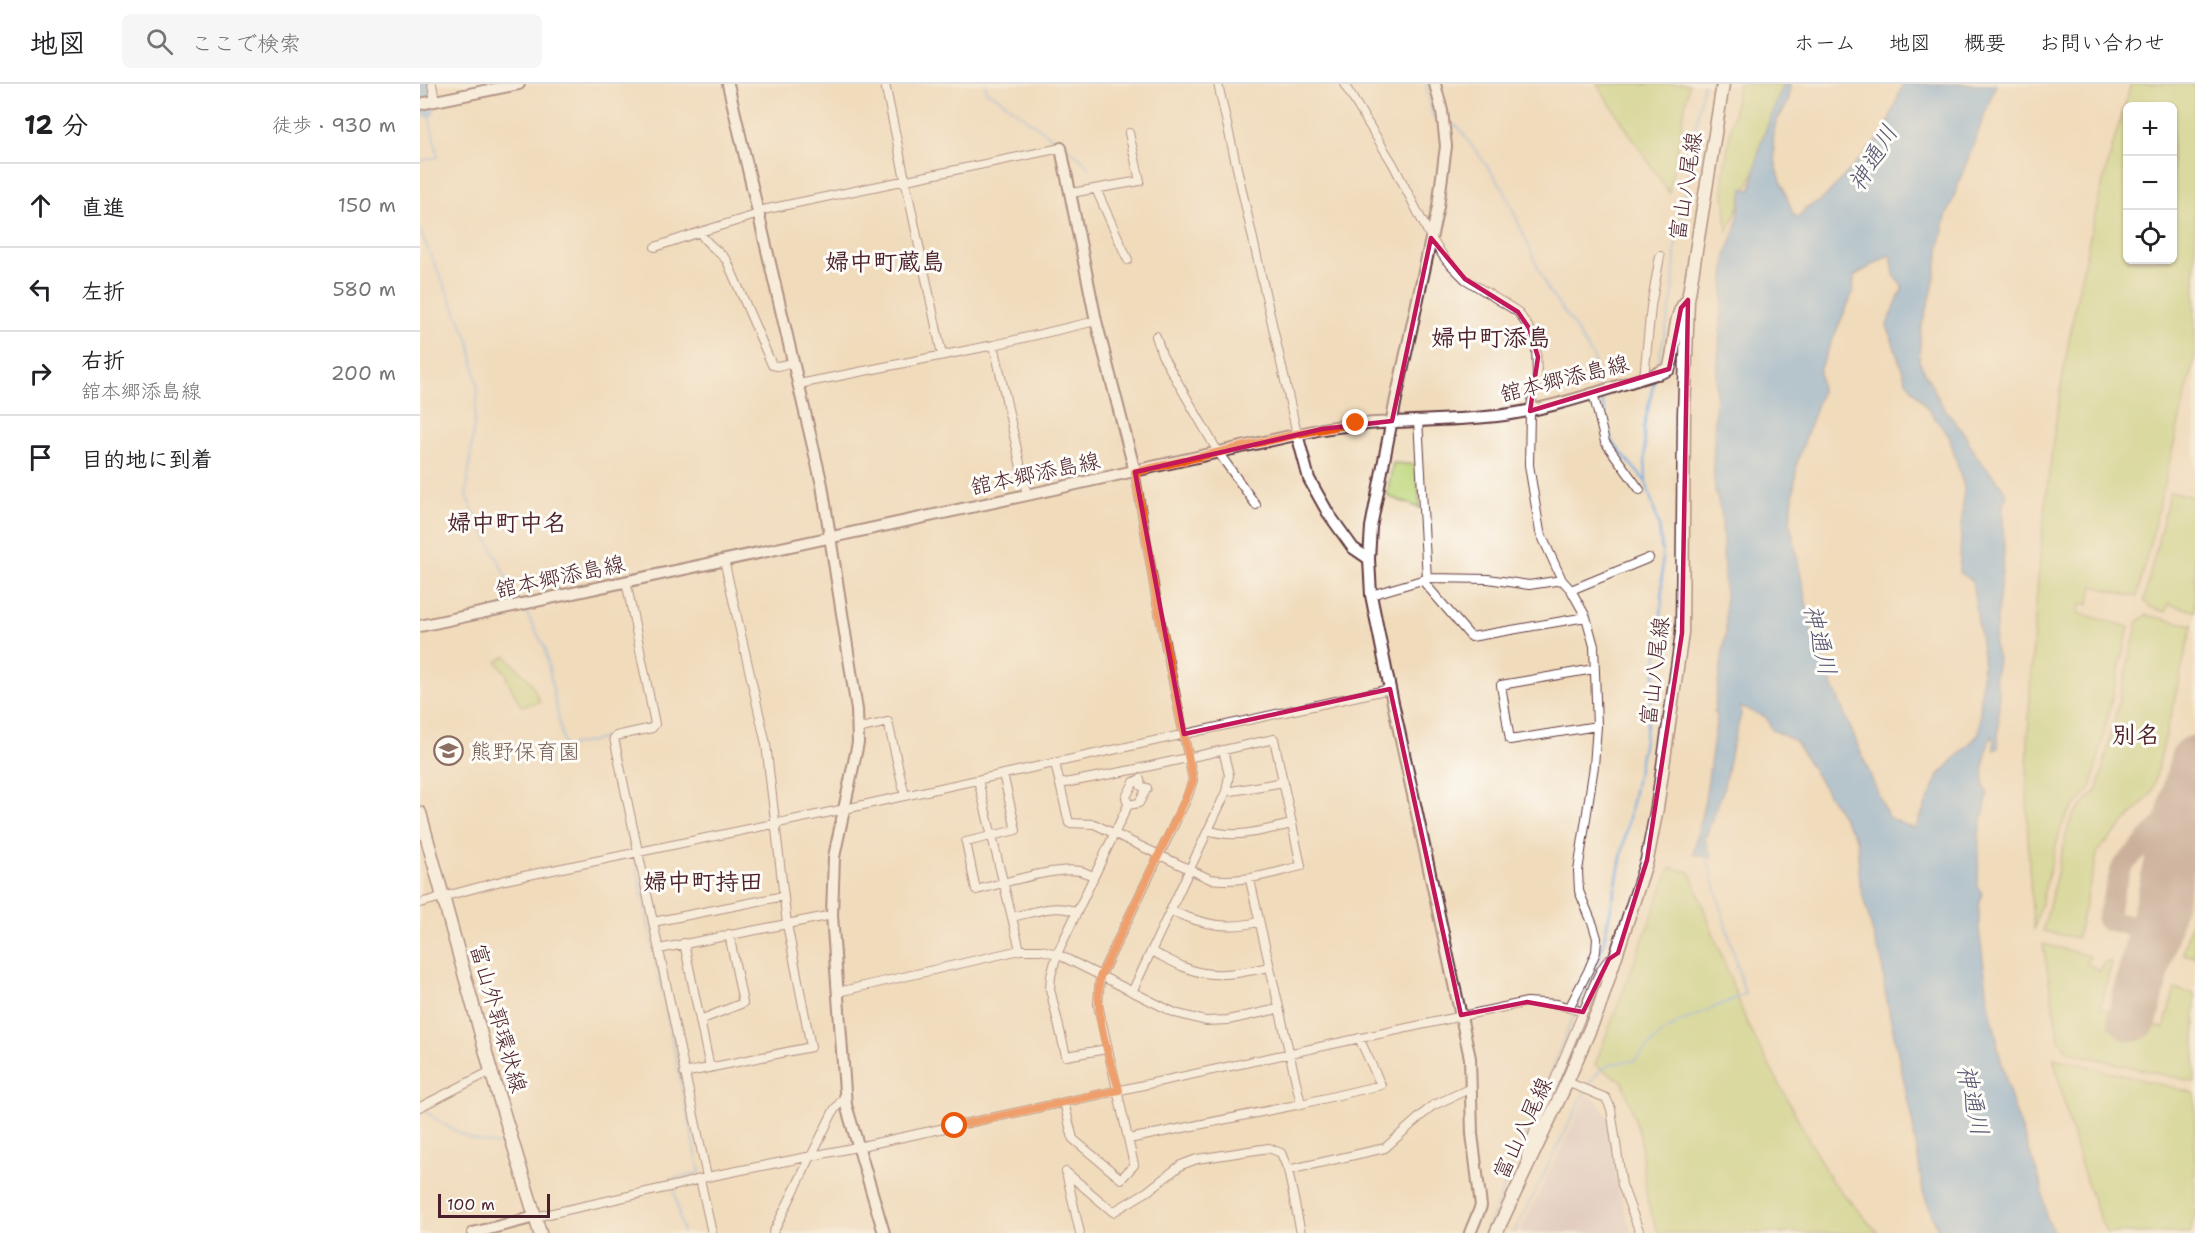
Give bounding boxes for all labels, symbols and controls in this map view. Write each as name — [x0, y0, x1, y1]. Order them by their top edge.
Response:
search box — [122, 14, 542, 68]
text: 地図 — [30, 24, 86, 62]
icon: search — [143, 25, 176, 58]
text: ここで検索 — [191, 29, 301, 58]
text: ホーム — [1794, 29, 1856, 57]
text: 地図 — [1889, 29, 1931, 57]
text: 概要 — [1964, 29, 2006, 57]
text: お問い合わせ — [2039, 29, 2165, 57]
map controls — [2123, 102, 2177, 264]
button: + — [2123, 102, 2177, 156]
text: 12 分 — [24, 107, 88, 142]
text: 徒歩 · 930 m — [272, 112, 396, 138]
water label: 神通川 — [1841, 119, 1905, 197]
street label: 富山八尾線 — [1663, 129, 1708, 243]
button: − — [2123, 156, 2177, 210]
icon: ahead — [24, 189, 57, 222]
text: 150 m — [338, 192, 396, 218]
text: 直進 — [81, 193, 125, 222]
button: locate — [2123, 210, 2177, 264]
district label: 婦中町蔵島 — [825, 246, 945, 278]
icon: left — [24, 273, 57, 306]
text: 580 m — [333, 276, 396, 302]
text: 左折 — [81, 277, 125, 306]
district label: 婦中町添島 — [1431, 322, 1551, 354]
text: 右折 — [81, 346, 125, 375]
street label: 舘本郷添島線 — [1497, 348, 1632, 409]
icon: right — [24, 357, 57, 390]
text: 200 m — [331, 360, 396, 386]
text: 舘本郷添島線 — [81, 378, 201, 404]
route end — [1342, 409, 1368, 435]
icon: arrive — [24, 441, 57, 474]
text: 目的地に到着 — [81, 445, 213, 474]
street label: 舘本郷添島線 — [968, 446, 1103, 501]
district label: 婦中町中名 — [447, 507, 567, 539]
street label: 舘本郷添島線 — [493, 549, 628, 604]
water label: 神通川 — [1796, 601, 1844, 679]
street label: 富山八尾線 — [1633, 615, 1676, 727]
district label: 別名 — [2112, 719, 2160, 751]
school or university icon: 熊野保育園 — [433, 735, 465, 767]
place label: 熊野保育園 — [470, 737, 580, 766]
district label: 婦中町持田 — [643, 866, 763, 898]
street label: 富山外郭環状線 — [463, 940, 534, 1096]
water label: 神通川 — [1950, 1061, 1996, 1139]
street label: 富山八尾線 — [1486, 1072, 1559, 1184]
route start — [941, 1112, 967, 1138]
scale bar — [438, 1191, 550, 1218]
text: 100 m — [447, 1194, 495, 1215]

